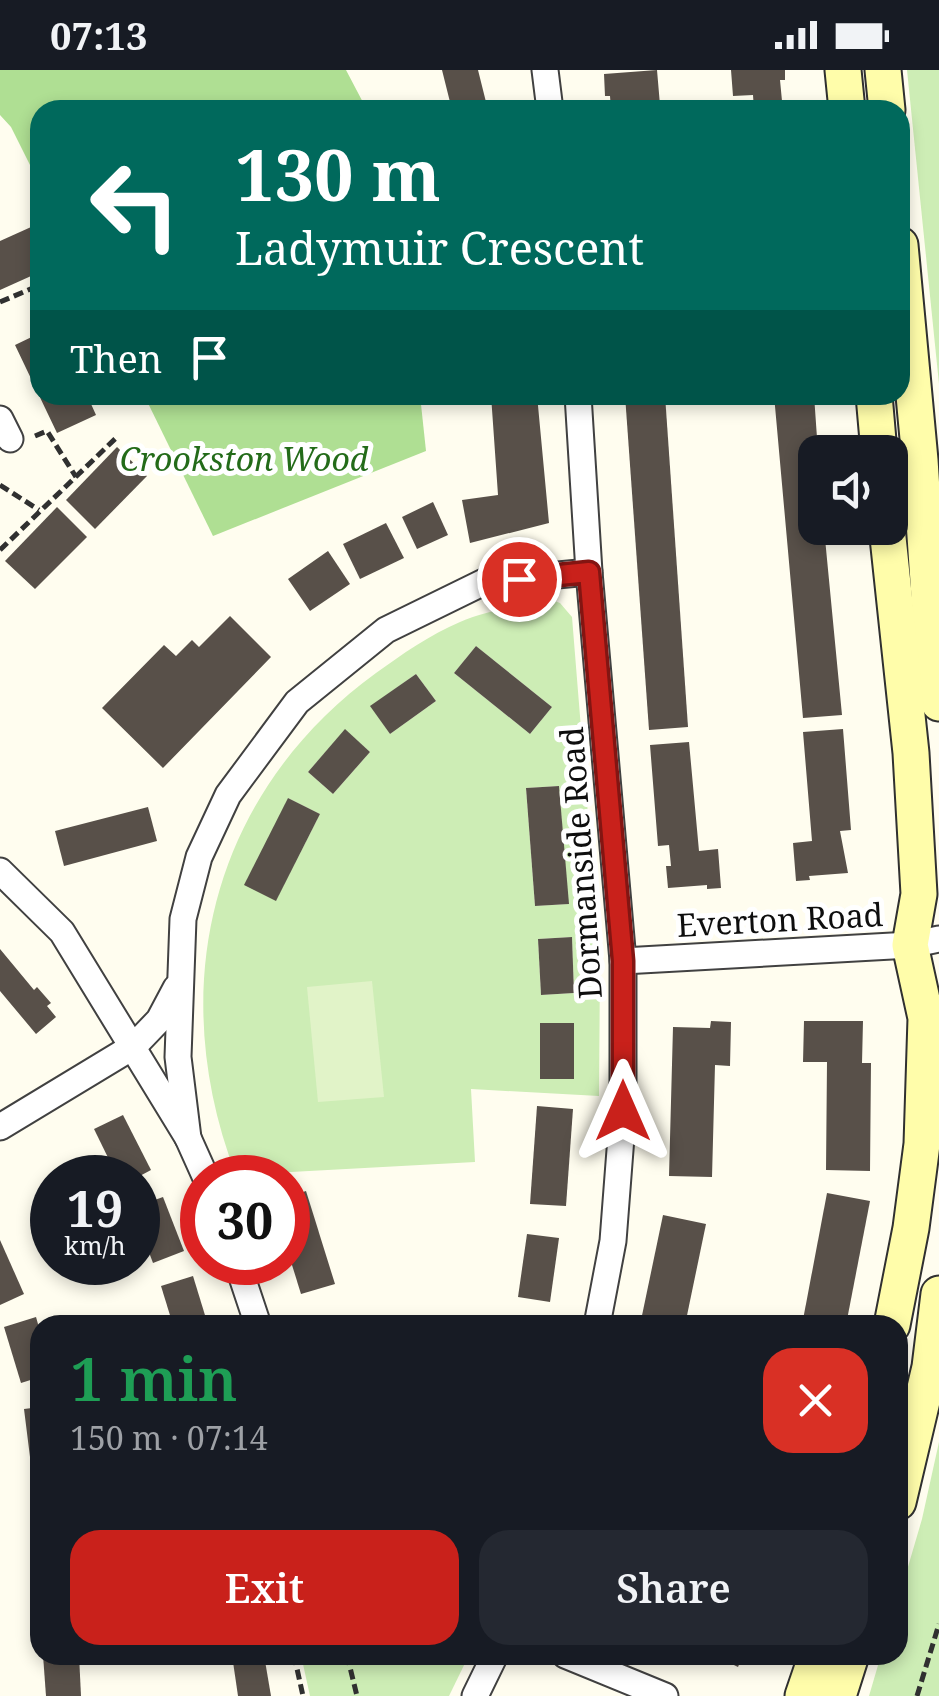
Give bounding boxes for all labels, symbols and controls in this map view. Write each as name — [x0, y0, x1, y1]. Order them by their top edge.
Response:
text: 07:13 — [50, 9, 147, 61]
text: 130 m — [235, 126, 441, 222]
icon: left — [70, 140, 200, 270]
text: Ladymuir Crescent — [235, 217, 644, 278]
icon: arrive — [182, 330, 237, 385]
text: Then — [70, 332, 162, 384]
map controls — [798, 435, 908, 545]
button: sound — [798, 435, 908, 545]
park label: Crookston Wood — [120, 437, 369, 480]
pin — [477, 537, 562, 622]
icon: arrive — [492, 552, 547, 607]
street label: Dormanside Road — [549, 725, 611, 1000]
street label: Everton Road — [676, 892, 885, 946]
position arrow — [571, 1059, 675, 1163]
speed limit sign: 30 — [180, 1155, 310, 1285]
text: 19 — [67, 1174, 123, 1242]
text: km/h — [64, 1228, 126, 1262]
text: 1 min — [70, 1337, 238, 1419]
button: close — [763, 1348, 868, 1453]
text: 150 m · 07:14 — [70, 1416, 268, 1459]
button: Exit — [70, 1530, 459, 1645]
button: Share — [479, 1530, 868, 1645]

